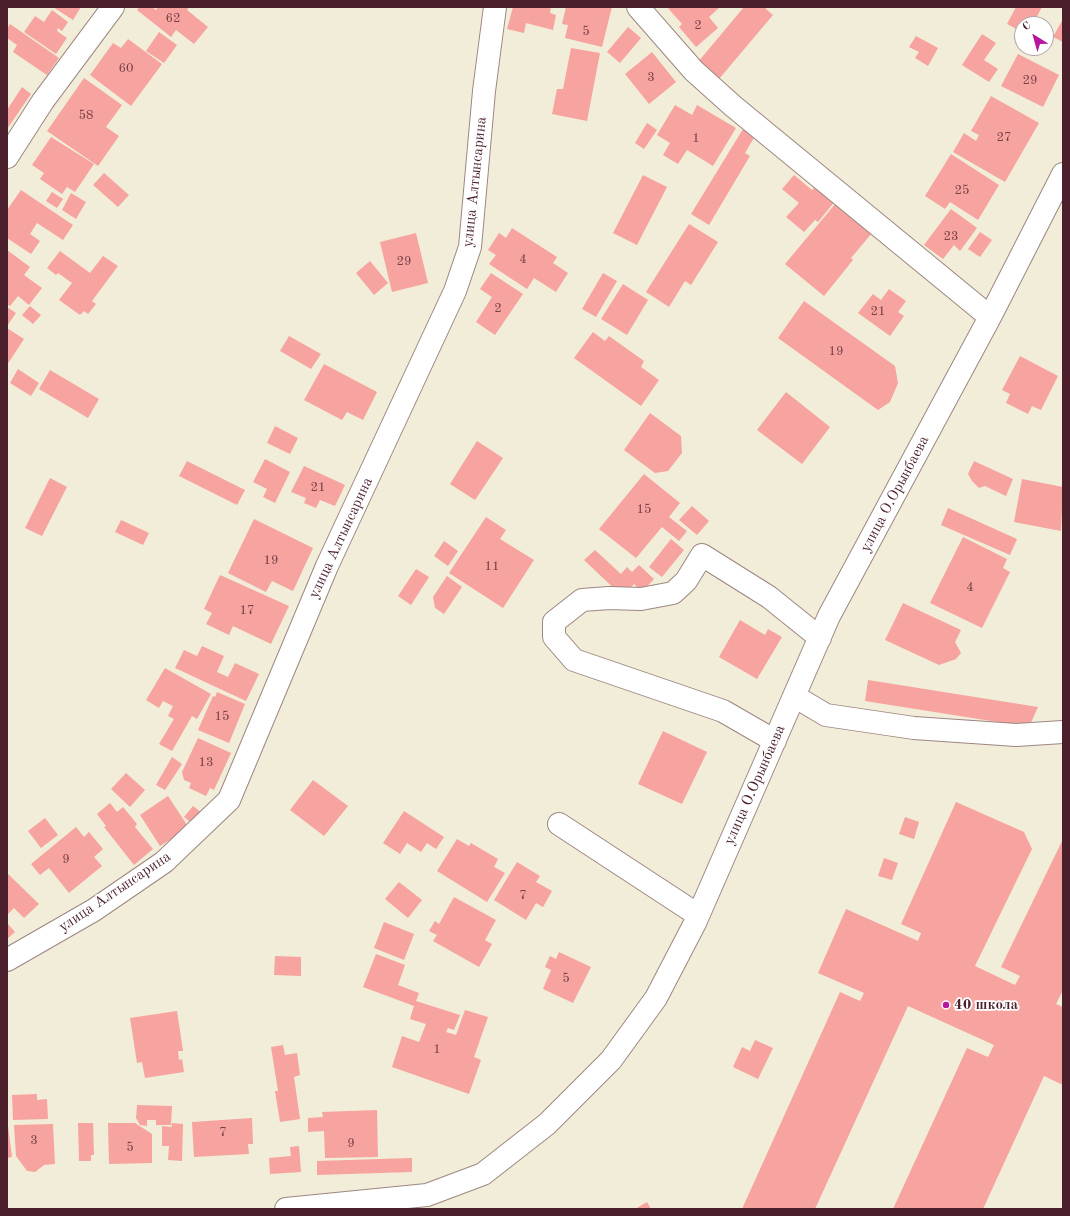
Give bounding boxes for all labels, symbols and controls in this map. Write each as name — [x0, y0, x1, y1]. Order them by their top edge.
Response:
house number: 62 — [165, 11, 181, 27]
north arrow — [1014, 16, 1054, 56]
house number: 2 — [694, 18, 702, 34]
text: С — [1021, 20, 1033, 33]
house number: 5 — [582, 24, 590, 40]
house number: 60 — [118, 61, 134, 77]
house number: 3 — [647, 70, 655, 86]
house number: 29 — [1022, 73, 1038, 89]
house number: 58 — [78, 108, 94, 124]
street label: улица Алтынсарина — [459, 116, 491, 248]
house number: 27 — [996, 130, 1012, 146]
house number: 1 — [692, 131, 700, 147]
house number: 25 — [954, 183, 970, 199]
house number: 23 — [943, 229, 959, 245]
house number: 4 — [519, 252, 527, 268]
house number: 29 — [396, 254, 412, 270]
house number: 2 — [494, 301, 502, 317]
house number: 21 — [870, 304, 886, 320]
house number: 19 — [828, 344, 844, 360]
street label: улица О.Орынбаева — [857, 433, 933, 555]
street label: улица Алтынсарина — [305, 475, 377, 601]
house number: 21 — [310, 480, 326, 496]
house number: 15 — [636, 502, 652, 518]
house number: 19 — [263, 553, 279, 569]
house number: 11 — [484, 559, 500, 575]
house number: 4 — [966, 580, 974, 596]
house number: 17 — [239, 603, 255, 619]
house number: 15 — [214, 709, 230, 725]
street label: улица О.Орынбаева — [720, 722, 790, 848]
house number: 13 — [198, 755, 214, 771]
street label: улица Алтынсарина — [55, 848, 175, 936]
house number: 9 — [62, 852, 70, 868]
house number: 7 — [519, 888, 527, 904]
house number: 5 — [562, 971, 570, 987]
place label: 40 школа — [954, 996, 1018, 1014]
marker: 40 школа — [941, 1000, 951, 1010]
house number: 1 — [433, 1042, 441, 1058]
house number: 7 — [219, 1125, 227, 1141]
house number: 3 — [30, 1133, 38, 1149]
house number: 9 — [347, 1136, 355, 1152]
house number: 5 — [126, 1140, 134, 1156]

